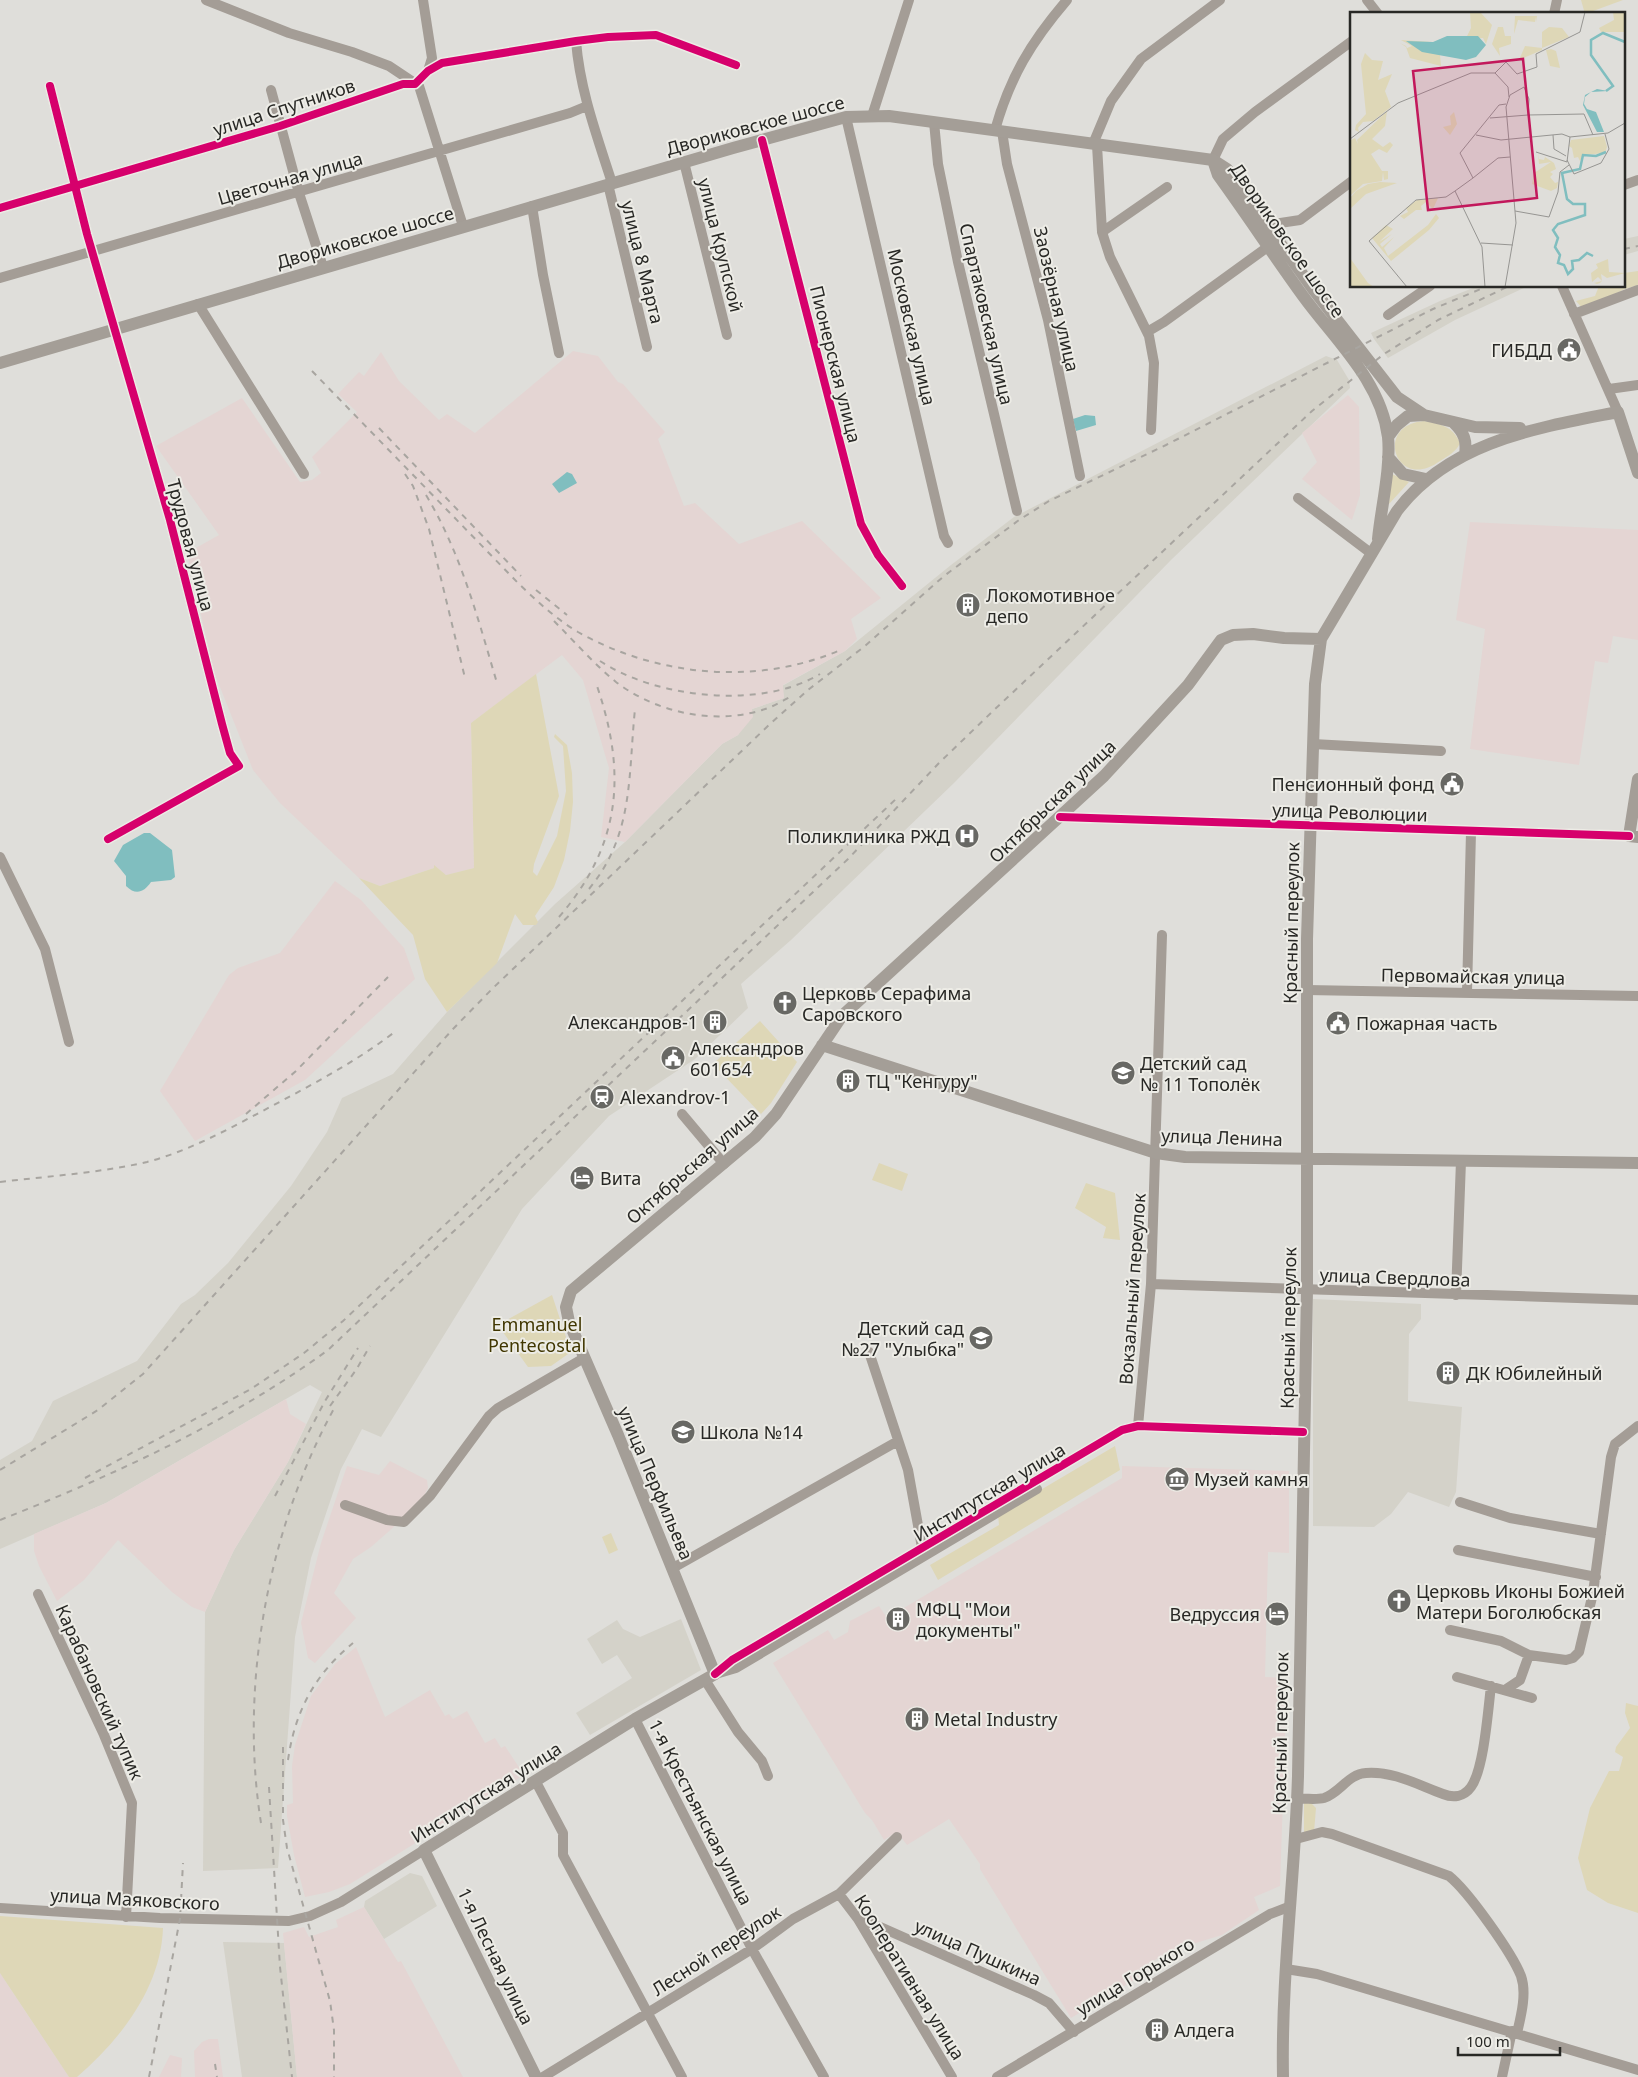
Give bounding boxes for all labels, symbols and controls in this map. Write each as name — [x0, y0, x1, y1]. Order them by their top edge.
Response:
inset map — [1350, 12, 1626, 288]
street label: улица Спутников — [210, 73, 358, 141]
street label: Двориковское шоссе — [663, 90, 847, 160]
street label: Цветочная улица — [215, 146, 365, 210]
street label: Двориковское шоссе — [1226, 158, 1351, 322]
street label: улица Крупской — [693, 175, 749, 315]
street label: улица 8 Марта — [616, 198, 670, 326]
street label: Двориковское шоссе — [273, 200, 457, 274]
street label: Спартаковская улица — [954, 221, 1020, 407]
street label: Заозёрная улица — [1029, 224, 1085, 374]
street label: Московская улица — [882, 246, 942, 408]
street label: Пионерская улица — [805, 283, 867, 445]
public building icon: ГИБДД — [1556, 337, 1582, 363]
place label: ГИБДД — [1491, 338, 1552, 362]
street label: Трудовая улица — [162, 476, 220, 614]
place label: Локомотивное депо — [986, 583, 1115, 628]
building icon: Локомотивное депо — [955, 592, 981, 618]
street label: Октябрьская улица — [983, 734, 1121, 868]
public building icon: Пенсионный фонд — [1439, 771, 1465, 797]
place label: Пенсионный фонд — [1272, 772, 1434, 796]
street label: улица Революции — [1272, 797, 1428, 827]
hospital icon: Поликлиника РЖД — [954, 823, 980, 849]
place label: Поликлиника РЖД — [787, 824, 950, 848]
street label: Красный переулок — [1278, 841, 1304, 1004]
street label: Первомайская улица — [1381, 962, 1565, 990]
place label: Церковь Серафима Саровского — [802, 981, 971, 1026]
church icon: Церковь Серафима Саровского — [772, 990, 798, 1016]
building icon: Александров-1 — [702, 1009, 728, 1035]
place label: Александров-1 — [568, 1010, 698, 1034]
public building icon: Пожарная часть — [1325, 1010, 1351, 1036]
place label: Пожарная часть — [1356, 1011, 1498, 1035]
place label: Александров 601654 — [690, 1036, 804, 1081]
public building icon: Александров 601654 — [660, 1045, 686, 1071]
place label: Детский сад № 11 Тополёк — [1140, 1051, 1260, 1096]
school or university icon: Детский сад № 11 Тополёк — [1110, 1060, 1136, 1086]
building icon: ТЦ "Кенгуру" — [835, 1068, 861, 1094]
place label: ТЦ "Кенгуру" — [866, 1069, 978, 1093]
station icon: Alexandrov-1 — [589, 1084, 615, 1110]
place label: Alexandrov-1 — [620, 1085, 731, 1109]
street label: Октябрьская улица — [621, 1101, 763, 1229]
street label: улица Ленина — [1161, 1123, 1283, 1151]
hotel icon: Вита — [569, 1165, 595, 1191]
place label: Вита — [600, 1166, 641, 1190]
street label: Вокзальный переулок — [1113, 1192, 1151, 1386]
street label: Красный переулок — [1275, 1246, 1301, 1409]
street label: улица Свердлова — [1319, 1262, 1471, 1292]
park label: Emmanuel Pentecostal — [488, 1312, 586, 1357]
place label: Детский сад №27 "Улыбка" — [841, 1316, 964, 1361]
school or university icon: Детский сад №27 "Улыбка" — [968, 1325, 994, 1351]
building icon: ДК Юбилейный — [1435, 1360, 1461, 1386]
place label: ДК Юбилейный — [1466, 1361, 1603, 1385]
street label: улица Перфильева — [613, 1403, 699, 1563]
school or university icon: Школа №14 — [670, 1419, 696, 1445]
place label: Школа №14 — [700, 1420, 803, 1444]
street label: Институтская улица — [909, 1437, 1069, 1547]
museum icon: Музей камня — [1164, 1466, 1190, 1492]
place label: Музей камня — [1194, 1467, 1309, 1491]
place label: Церковь Иконы Божией Матери Боголюбская — [1416, 1579, 1625, 1624]
church icon: Церковь Иконы Божией Матери Боголюбская — [1386, 1588, 1412, 1614]
place label: МФЦ "Мои документы" — [916, 1597, 1021, 1642]
street label: Карабановский тупик — [51, 1601, 150, 1784]
hotel icon: Ведруссия — [1264, 1601, 1290, 1627]
place label: Ведруссия — [1169, 1602, 1260, 1626]
building icon: МФЦ "Мои документы" — [885, 1606, 911, 1632]
street label: Красный переулок — [1267, 1651, 1293, 1814]
building icon: Metal Industry — [904, 1706, 930, 1732]
place label: Metal Industry — [934, 1707, 1058, 1731]
street label: 1-я Крестьянская улица — [644, 1715, 758, 1909]
street label: Институтская улица — [406, 1736, 566, 1848]
street label: улица Маяковского — [50, 1883, 220, 1915]
street label: 1-я Лесная улица — [452, 1883, 540, 2029]
street label: Кооперативная улица — [849, 1890, 971, 2064]
street label: Лесной переулок — [647, 1899, 785, 2001]
street label: улица Пушкина — [911, 1913, 1045, 1991]
street label: улица Горького — [1071, 1931, 1199, 2021]
building icon: Алдега — [1144, 2017, 1170, 2043]
place label: Алдега — [1174, 2018, 1235, 2042]
scale bar — [1458, 2024, 1560, 2056]
text: 100 m — [1466, 2031, 1510, 2051]

